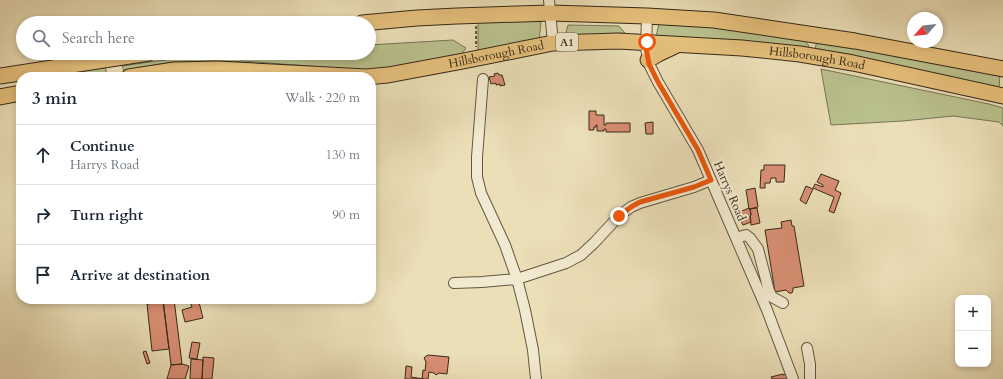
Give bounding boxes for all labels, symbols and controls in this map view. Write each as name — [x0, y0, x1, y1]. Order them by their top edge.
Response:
north arrow — [907, 12, 943, 48]
search box — [16, 16, 376, 60]
icon: search — [30, 27, 52, 49]
text: Search here — [62, 28, 135, 48]
road number: A1 — [556, 33, 578, 51]
route start — [638, 33, 656, 51]
street label: Hillsborough Road — [447, 37, 546, 72]
street label: Hillsborough Road — [768, 43, 867, 74]
text: 3 min — [32, 87, 77, 110]
text: Walk · 220 m — [285, 89, 360, 107]
text: Continue — [70, 136, 135, 156]
icon: ahead — [32, 144, 54, 166]
text: 130 m — [326, 146, 360, 164]
text: Harrys Road — [70, 156, 139, 174]
street label: Harrys Road — [710, 158, 750, 224]
icon: right — [32, 204, 54, 226]
text: Turn right — [70, 205, 143, 225]
text: 90 m — [332, 206, 360, 224]
route end — [610, 207, 628, 225]
icon: arrive — [32, 264, 54, 286]
text: Arrive at destination — [70, 265, 210, 285]
map controls — [955, 295, 991, 367]
button: + — [955, 295, 991, 331]
button: − — [955, 331, 991, 367]

